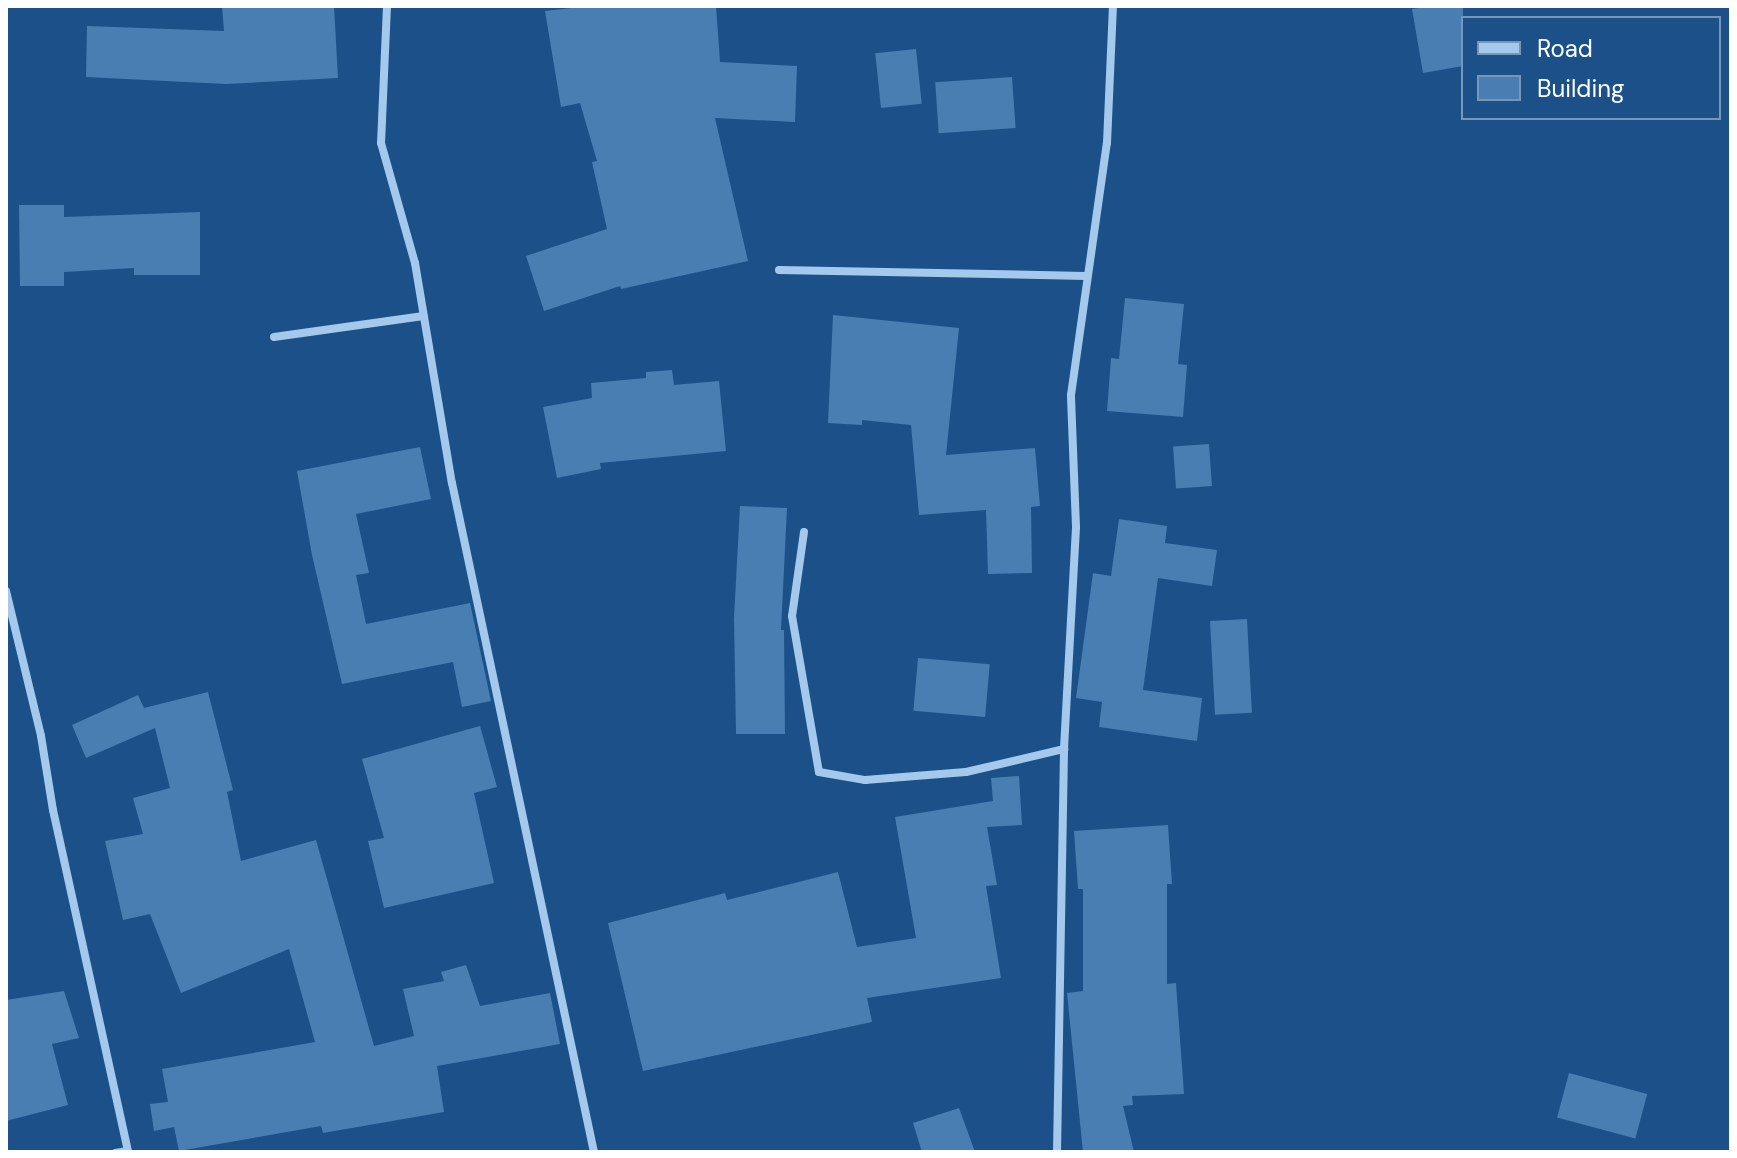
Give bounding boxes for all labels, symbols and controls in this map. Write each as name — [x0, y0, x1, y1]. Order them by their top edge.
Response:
legend — [1461, 16, 1721, 120]
text: Road — [1537, 33, 1593, 64]
text: Building — [1537, 73, 1624, 104]

